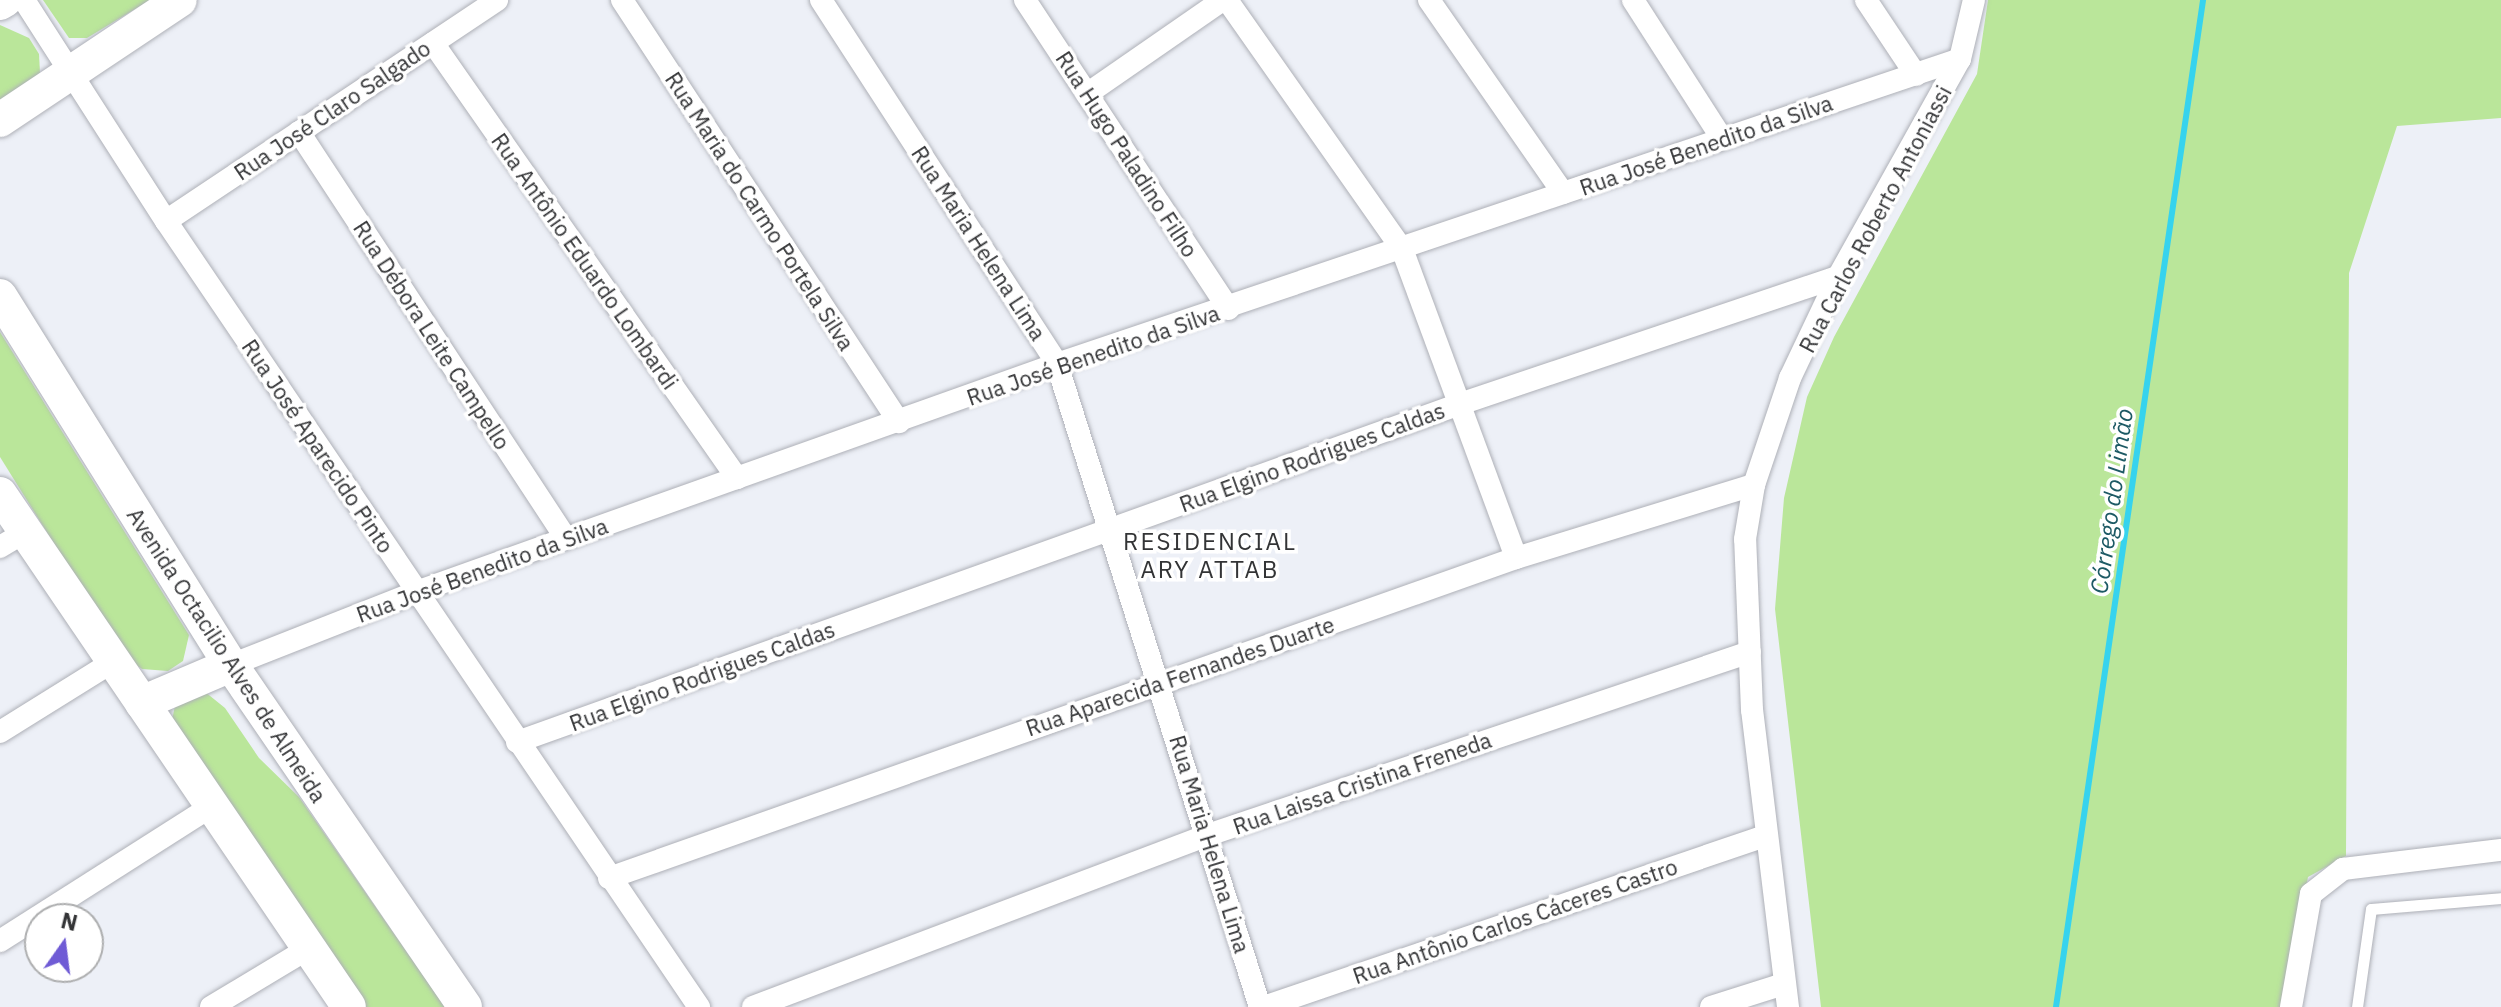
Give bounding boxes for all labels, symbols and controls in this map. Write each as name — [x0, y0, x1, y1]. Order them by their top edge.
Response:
street label: Rua José Claro Salgado — [229, 35, 435, 185]
street label: Rua Hugo Paladino Filho — [1051, 46, 1203, 262]
street label: Rua Maria do Carmo Portela Silva — [660, 67, 860, 355]
street label: Rua Carlos Roberto Antoniassi — [1793, 81, 1957, 357]
street label: Rua José Benedito da Silva — [1576, 89, 1836, 201]
street label: Rua Antônio Eduardo Lombardi — [486, 128, 684, 394]
street label: Rua Maria Helena Lima — [906, 141, 1052, 345]
street label: Rua Débora Leite Campello — [348, 216, 516, 454]
street label: Rua José Benedito da Silva — [963, 299, 1223, 411]
street label: Rua José Aparecido Pinto — [237, 334, 399, 558]
street label: Rua Elgino Rodrigues Caldas — [1176, 397, 1448, 517]
water label: Córrego do Limão — [2085, 407, 2139, 595]
street label: Avenida Octacilio Alves de Almeida — [122, 503, 332, 807]
street label: Rua José Benedito da Silva — [353, 512, 611, 628]
district label: RESIDENCIAL ARY ATTAB — [1123, 528, 1297, 584]
street label: Rua Aparecida Fernandes Duarte — [1022, 611, 1338, 741]
street label: Rua Elgino Rodrigues Caldas — [566, 616, 838, 736]
street label: Rua Laissa Cristina Freneda — [1229, 726, 1495, 840]
street label: Rua Maria Helena Lima — [1164, 732, 1256, 956]
street label: Rua Antônio Carlos Cáceres Castro — [1349, 853, 1681, 989]
north arrow — [24, 903, 104, 983]
text: N — [58, 905, 81, 937]

